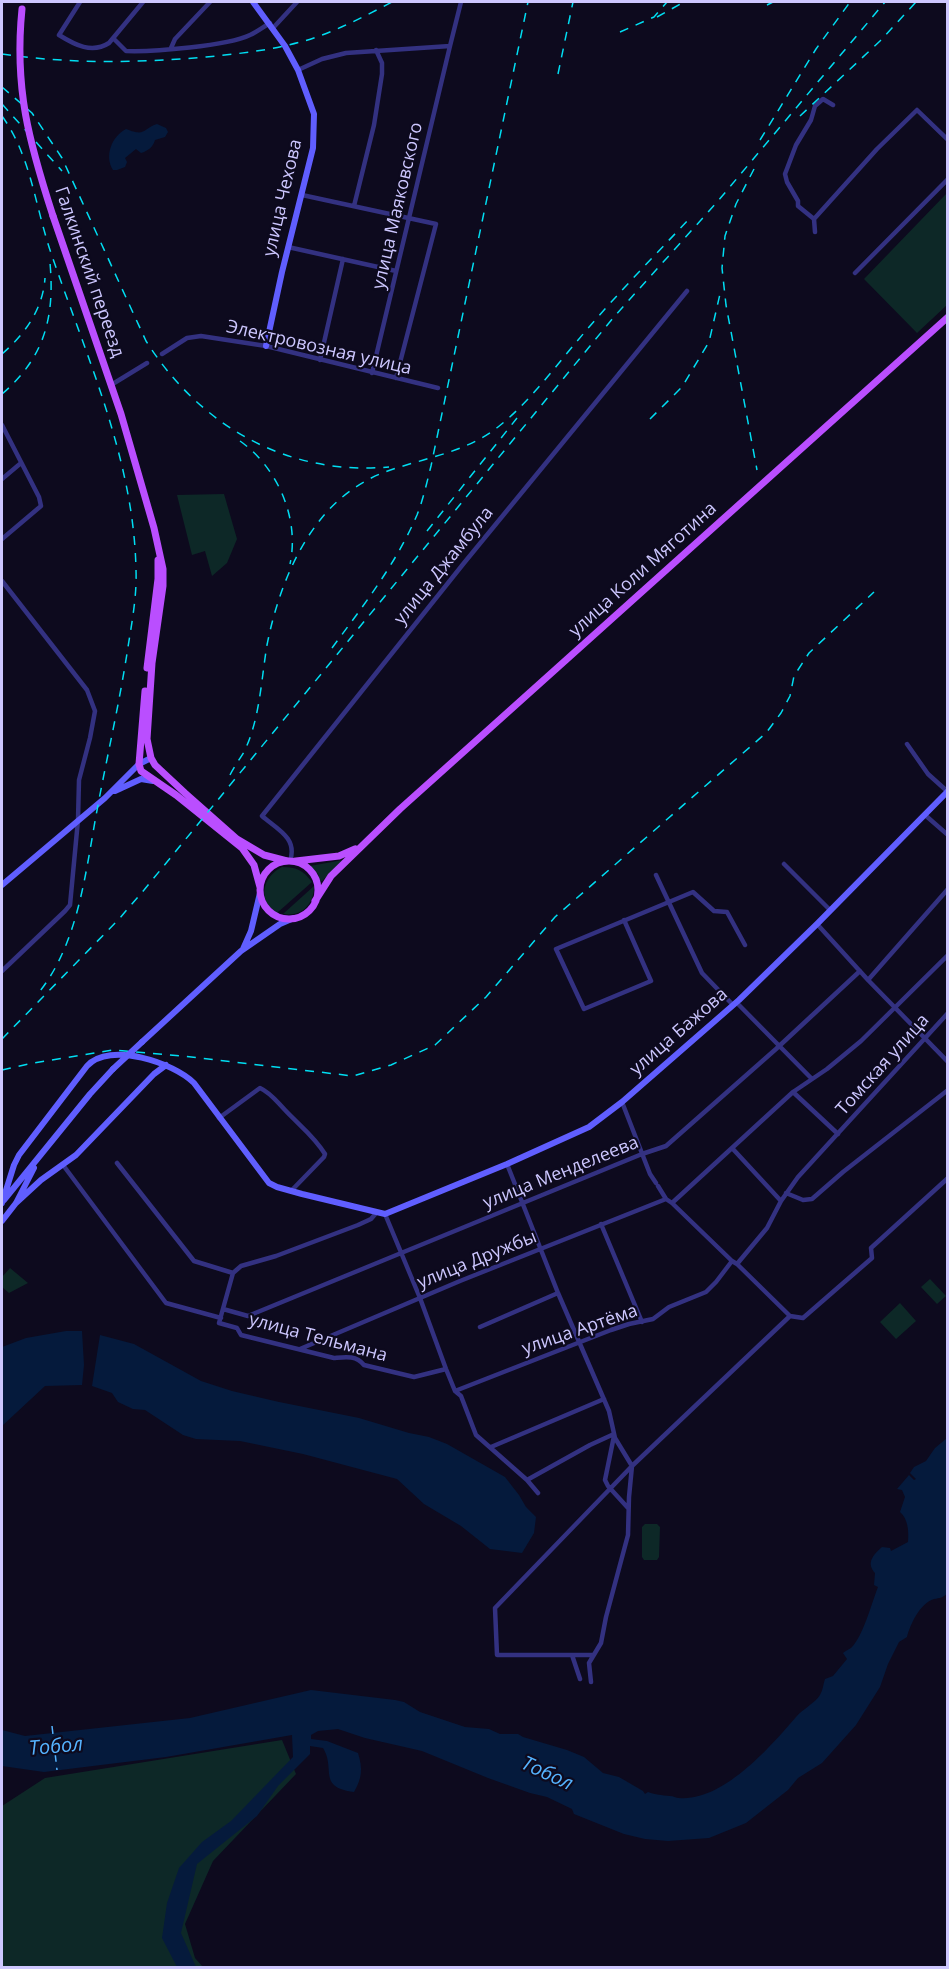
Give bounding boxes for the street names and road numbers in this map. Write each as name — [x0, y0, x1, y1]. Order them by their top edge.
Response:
street label: улица Маяковского — [368, 120, 428, 292]
street label: улица Чехова — [259, 137, 307, 259]
street label: Галкинский переезд — [50, 184, 128, 360]
street label: Электровозная улица — [224, 316, 414, 380]
street label: улица Коли Мяготина — [565, 498, 721, 642]
street label: улица Джамбула — [390, 503, 498, 629]
street label: улица Бажова — [626, 984, 732, 1080]
street label: Томская улица — [832, 1010, 934, 1120]
street label: улица Менделеева — [480, 1132, 642, 1214]
street label: улица Дружбы — [414, 1226, 540, 1294]
street label: улица Артёма — [519, 1300, 641, 1360]
street label: улица Тельмана — [247, 1309, 389, 1367]

